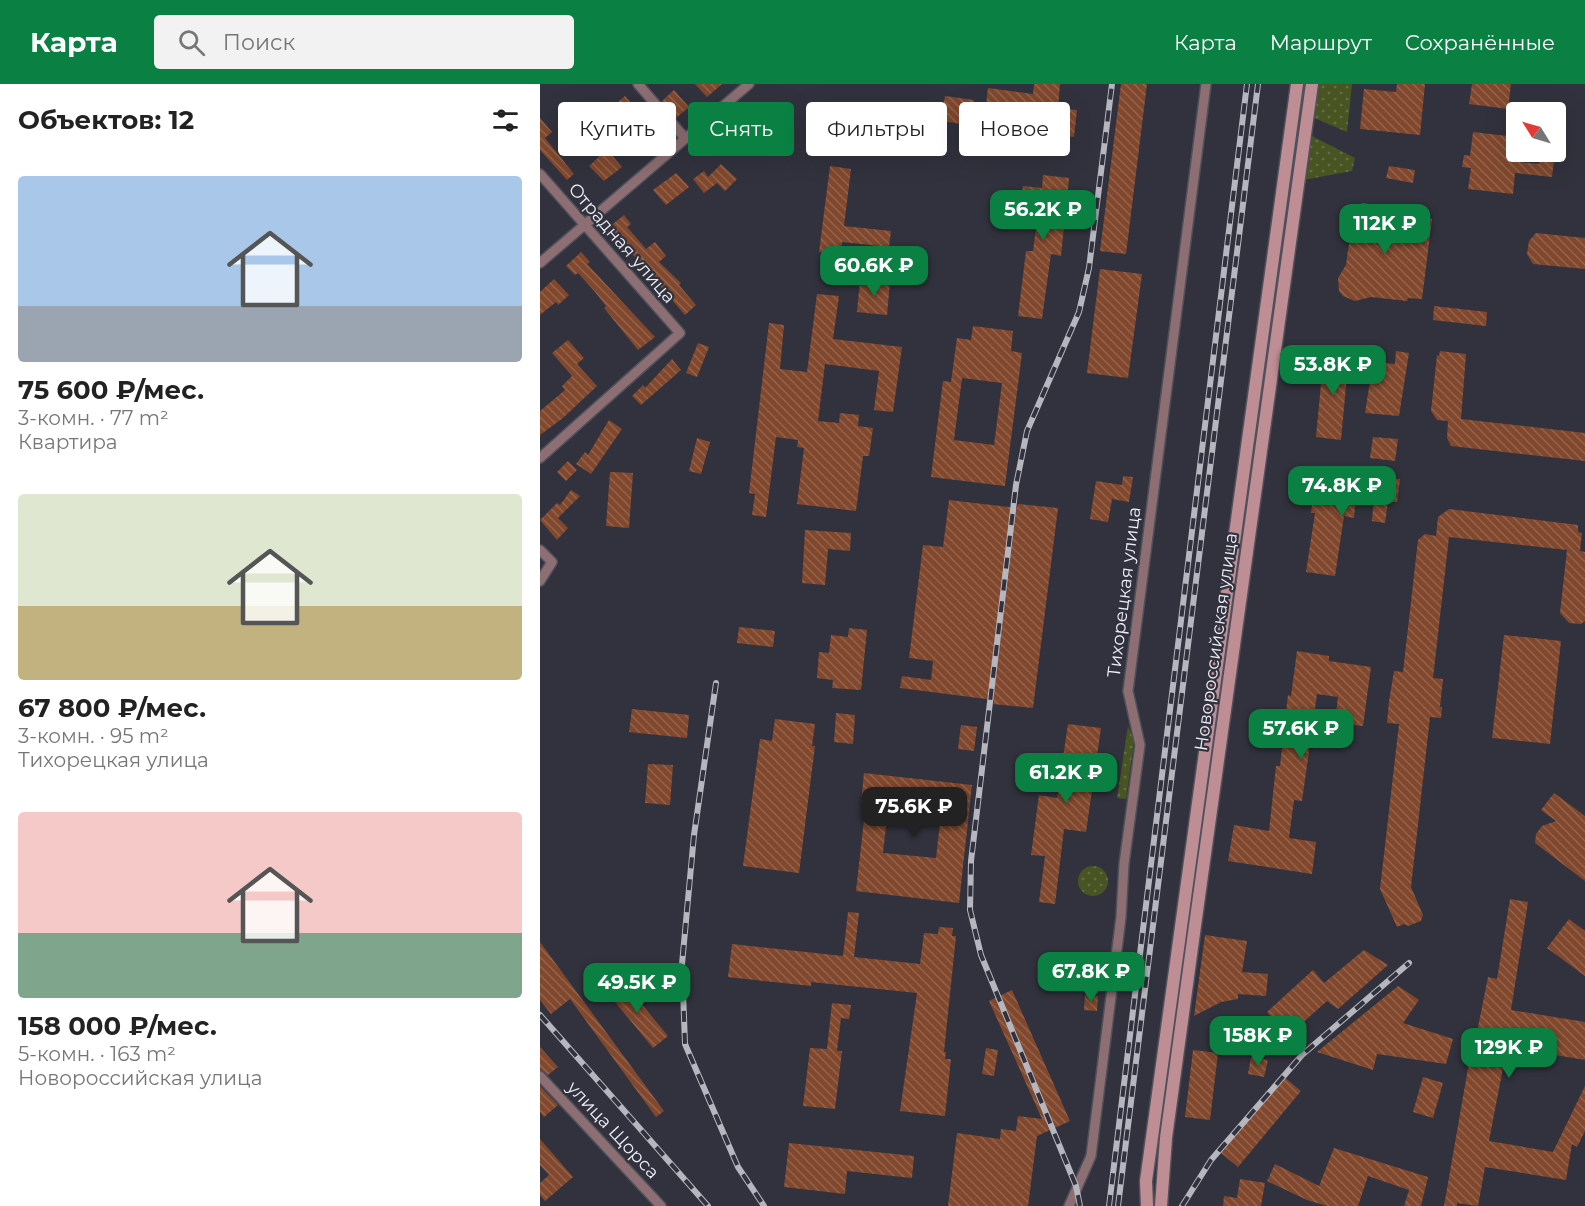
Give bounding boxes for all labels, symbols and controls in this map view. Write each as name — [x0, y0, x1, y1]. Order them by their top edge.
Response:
search box — [154, 15, 574, 69]
text: Карта — [30, 25, 118, 59]
icon: search — [175, 26, 208, 59]
text: Поиск — [223, 29, 295, 56]
text: Карта — [1174, 30, 1237, 55]
text: Маршрут — [1270, 30, 1372, 55]
text: Сохранённые — [1405, 30, 1555, 55]
chip: Купить — [558, 102, 676, 156]
chip: Снять — [688, 102, 794, 156]
chip: Фильтры — [806, 102, 947, 156]
chip: Новое — [959, 102, 1070, 156]
north arrow — [1506, 102, 1566, 162]
map controls — [1506, 102, 1566, 162]
text: Объектов: 12 — [18, 104, 194, 136]
icon: filters — [489, 104, 522, 137]
street label: Отрадная улица — [564, 178, 680, 308]
pin: 56.2K ₽ — [988, 190, 1098, 241]
text: 56.2K ₽ — [1004, 197, 1082, 221]
pin: 112K ₽ — [1336, 204, 1434, 255]
text: 112K ₽ — [1353, 211, 1417, 235]
icon: home — [216, 215, 324, 323]
pin: 60.6K ₽ — [819, 246, 929, 297]
text: 60.6K ₽ — [834, 253, 914, 277]
pin: 53.8K ₽ — [1278, 345, 1388, 396]
text: 53.8K ₽ — [1294, 352, 1372, 376]
text: 75 600 ₽/мес. — [18, 374, 204, 406]
text: 3-комн. · 77 m² — [18, 406, 169, 430]
text: Квартира — [18, 430, 118, 454]
pin: 74.8K ₽ — [1287, 466, 1397, 517]
text: 74.8K ₽ — [1302, 473, 1382, 497]
street label: Тихорецкая улица — [1103, 505, 1145, 679]
street label: Новороссийская улица — [1190, 532, 1242, 752]
icon: home — [216, 533, 324, 641]
text: 67 800 ₽/мес. — [18, 692, 206, 724]
pin: 57.6K ₽ — [1246, 709, 1356, 760]
text: 57.6K ₽ — [1263, 716, 1339, 740]
text: 3-комн. · 95 m² — [18, 724, 169, 748]
text: Тихорецкая улица — [18, 748, 209, 772]
pin: 61.2K ₽ — [1011, 753, 1121, 804]
text: 61.2K ₽ — [1029, 760, 1103, 784]
pin: 75.6K ₽ — [859, 787, 969, 838]
text: 75.6K ₽ — [875, 794, 953, 818]
icon: home — [216, 851, 324, 959]
pin: 67.8K ₽ — [1036, 952, 1146, 1003]
text: 67.8K ₽ — [1052, 959, 1130, 983]
pin: 49.5K ₽ — [582, 963, 692, 1014]
text: 49.5K ₽ — [597, 970, 677, 994]
text: 158 000 ₽/мес. — [18, 1010, 217, 1042]
pin: 158K ₽ — [1209, 1016, 1307, 1067]
text: 158K ₽ — [1224, 1023, 1292, 1047]
pin: 129K ₽ — [1460, 1028, 1558, 1079]
text: 129K ₽ — [1475, 1035, 1543, 1059]
text: 5-комн. · 163 m² — [18, 1042, 176, 1066]
text: Новороссийская улица — [18, 1066, 262, 1090]
street label: улица Щорса — [562, 1076, 664, 1183]

